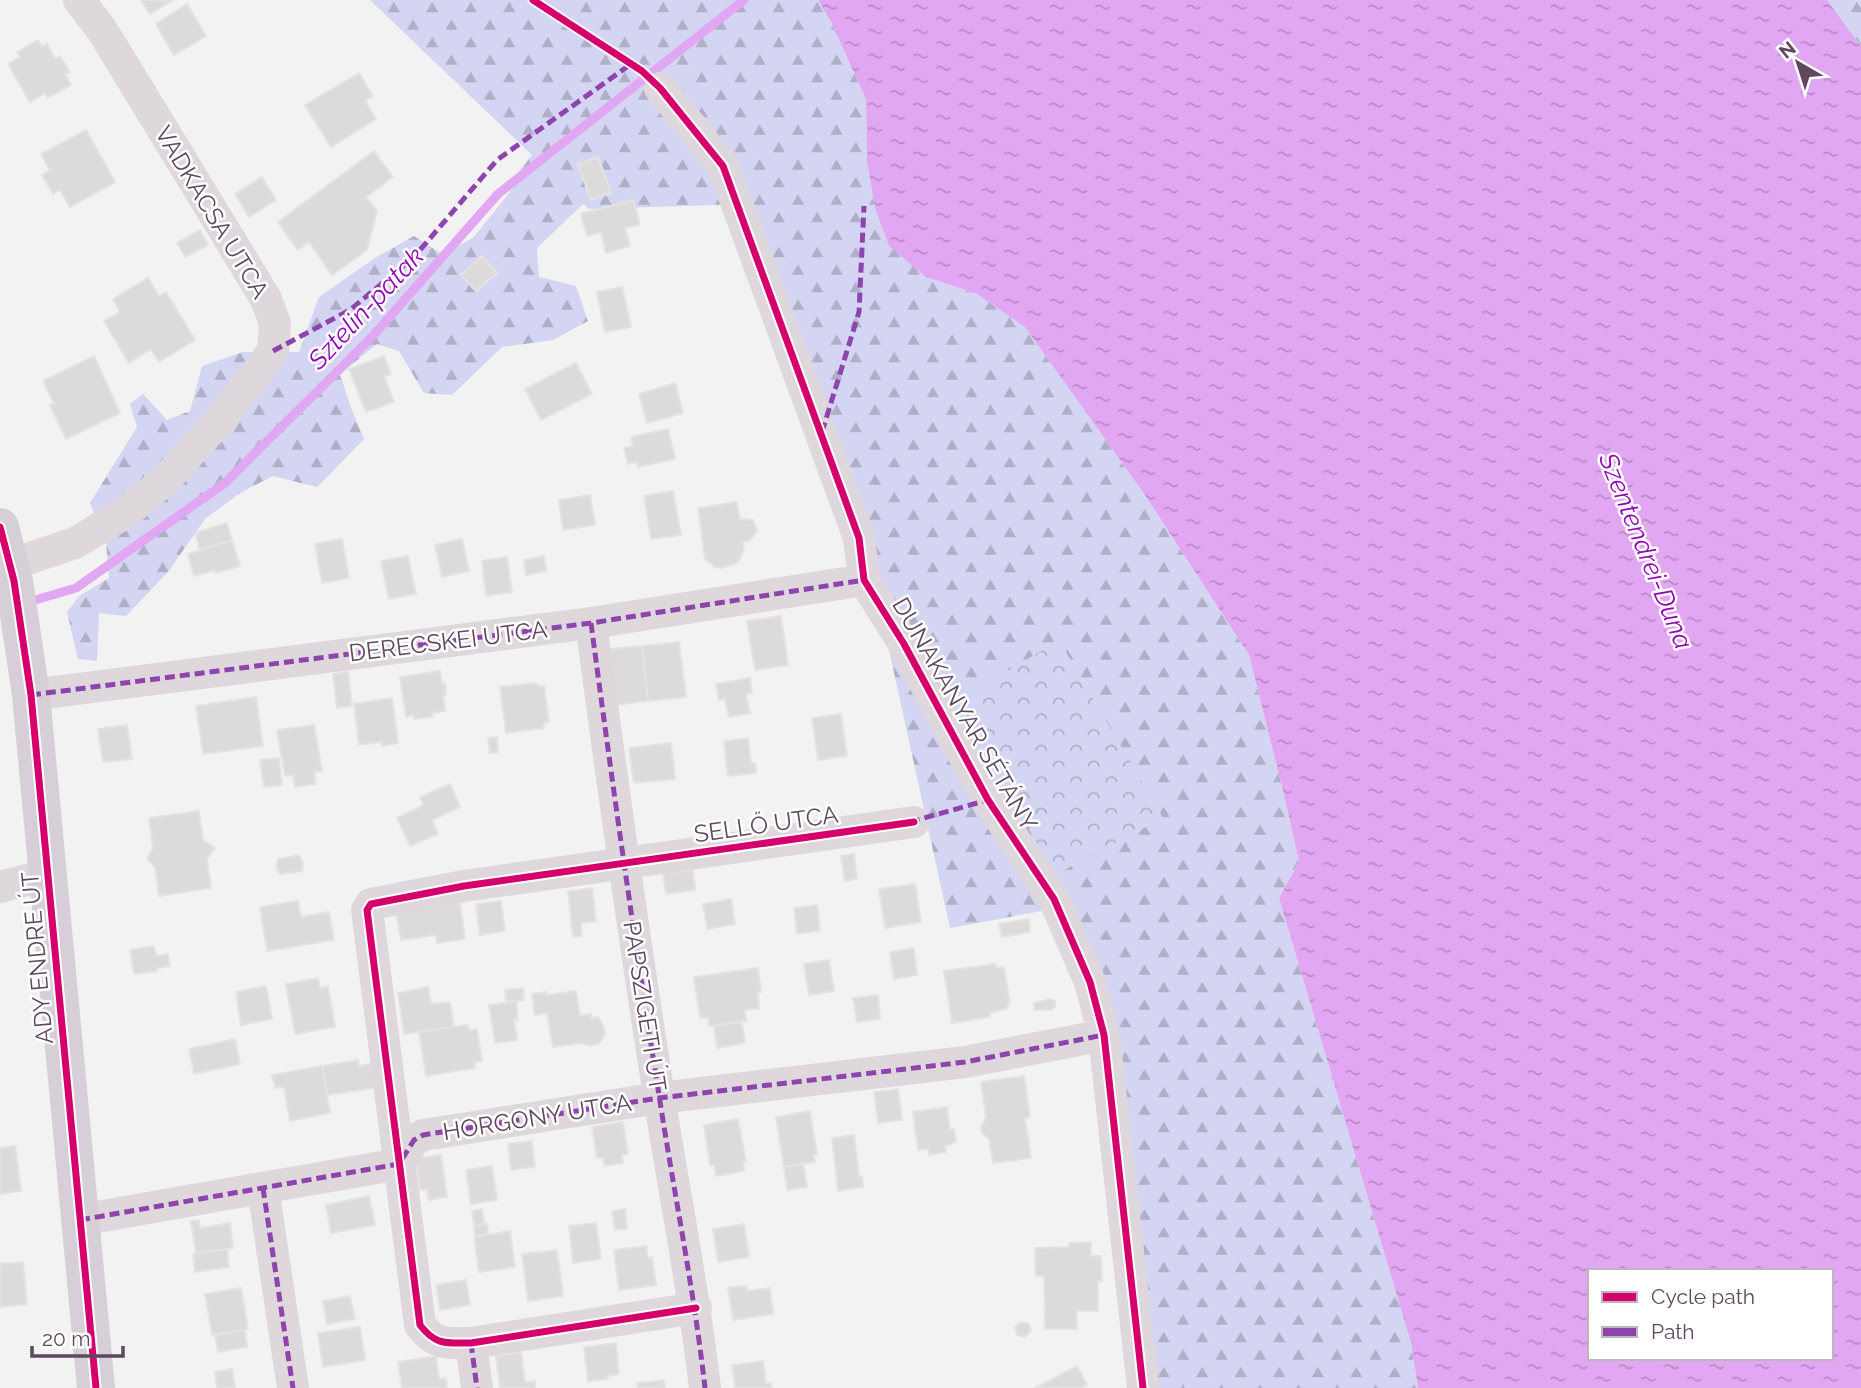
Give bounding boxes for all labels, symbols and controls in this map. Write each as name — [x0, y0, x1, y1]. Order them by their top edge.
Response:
north arrow — [1763, 28, 1833, 98]
text: N — [1775, 37, 1800, 63]
street label: VADKACSA UTCA — [149, 120, 275, 304]
water label: Sztelin-patak — [301, 241, 430, 376]
water label: Szentendrei-Duna — [1593, 448, 1699, 653]
street label: DUNAKANYAR SÉTÁNY — [886, 592, 1044, 836]
street label: DERECSKEI UTCA — [347, 614, 549, 668]
street label: SELLŐ UTCA — [692, 800, 840, 848]
street label: ADY ENDRE ÚT — [15, 870, 59, 1045]
street label: PAPSZIGETI ÚT — [617, 919, 673, 1093]
street label: HORGONY UTCA — [441, 1088, 633, 1146]
legend — [1588, 1269, 1833, 1360]
text: Cycle path — [1651, 1284, 1755, 1309]
scale bar — [32, 1314, 122, 1358]
text: Path — [1651, 1319, 1695, 1344]
text: 20 m — [42, 1326, 90, 1351]

